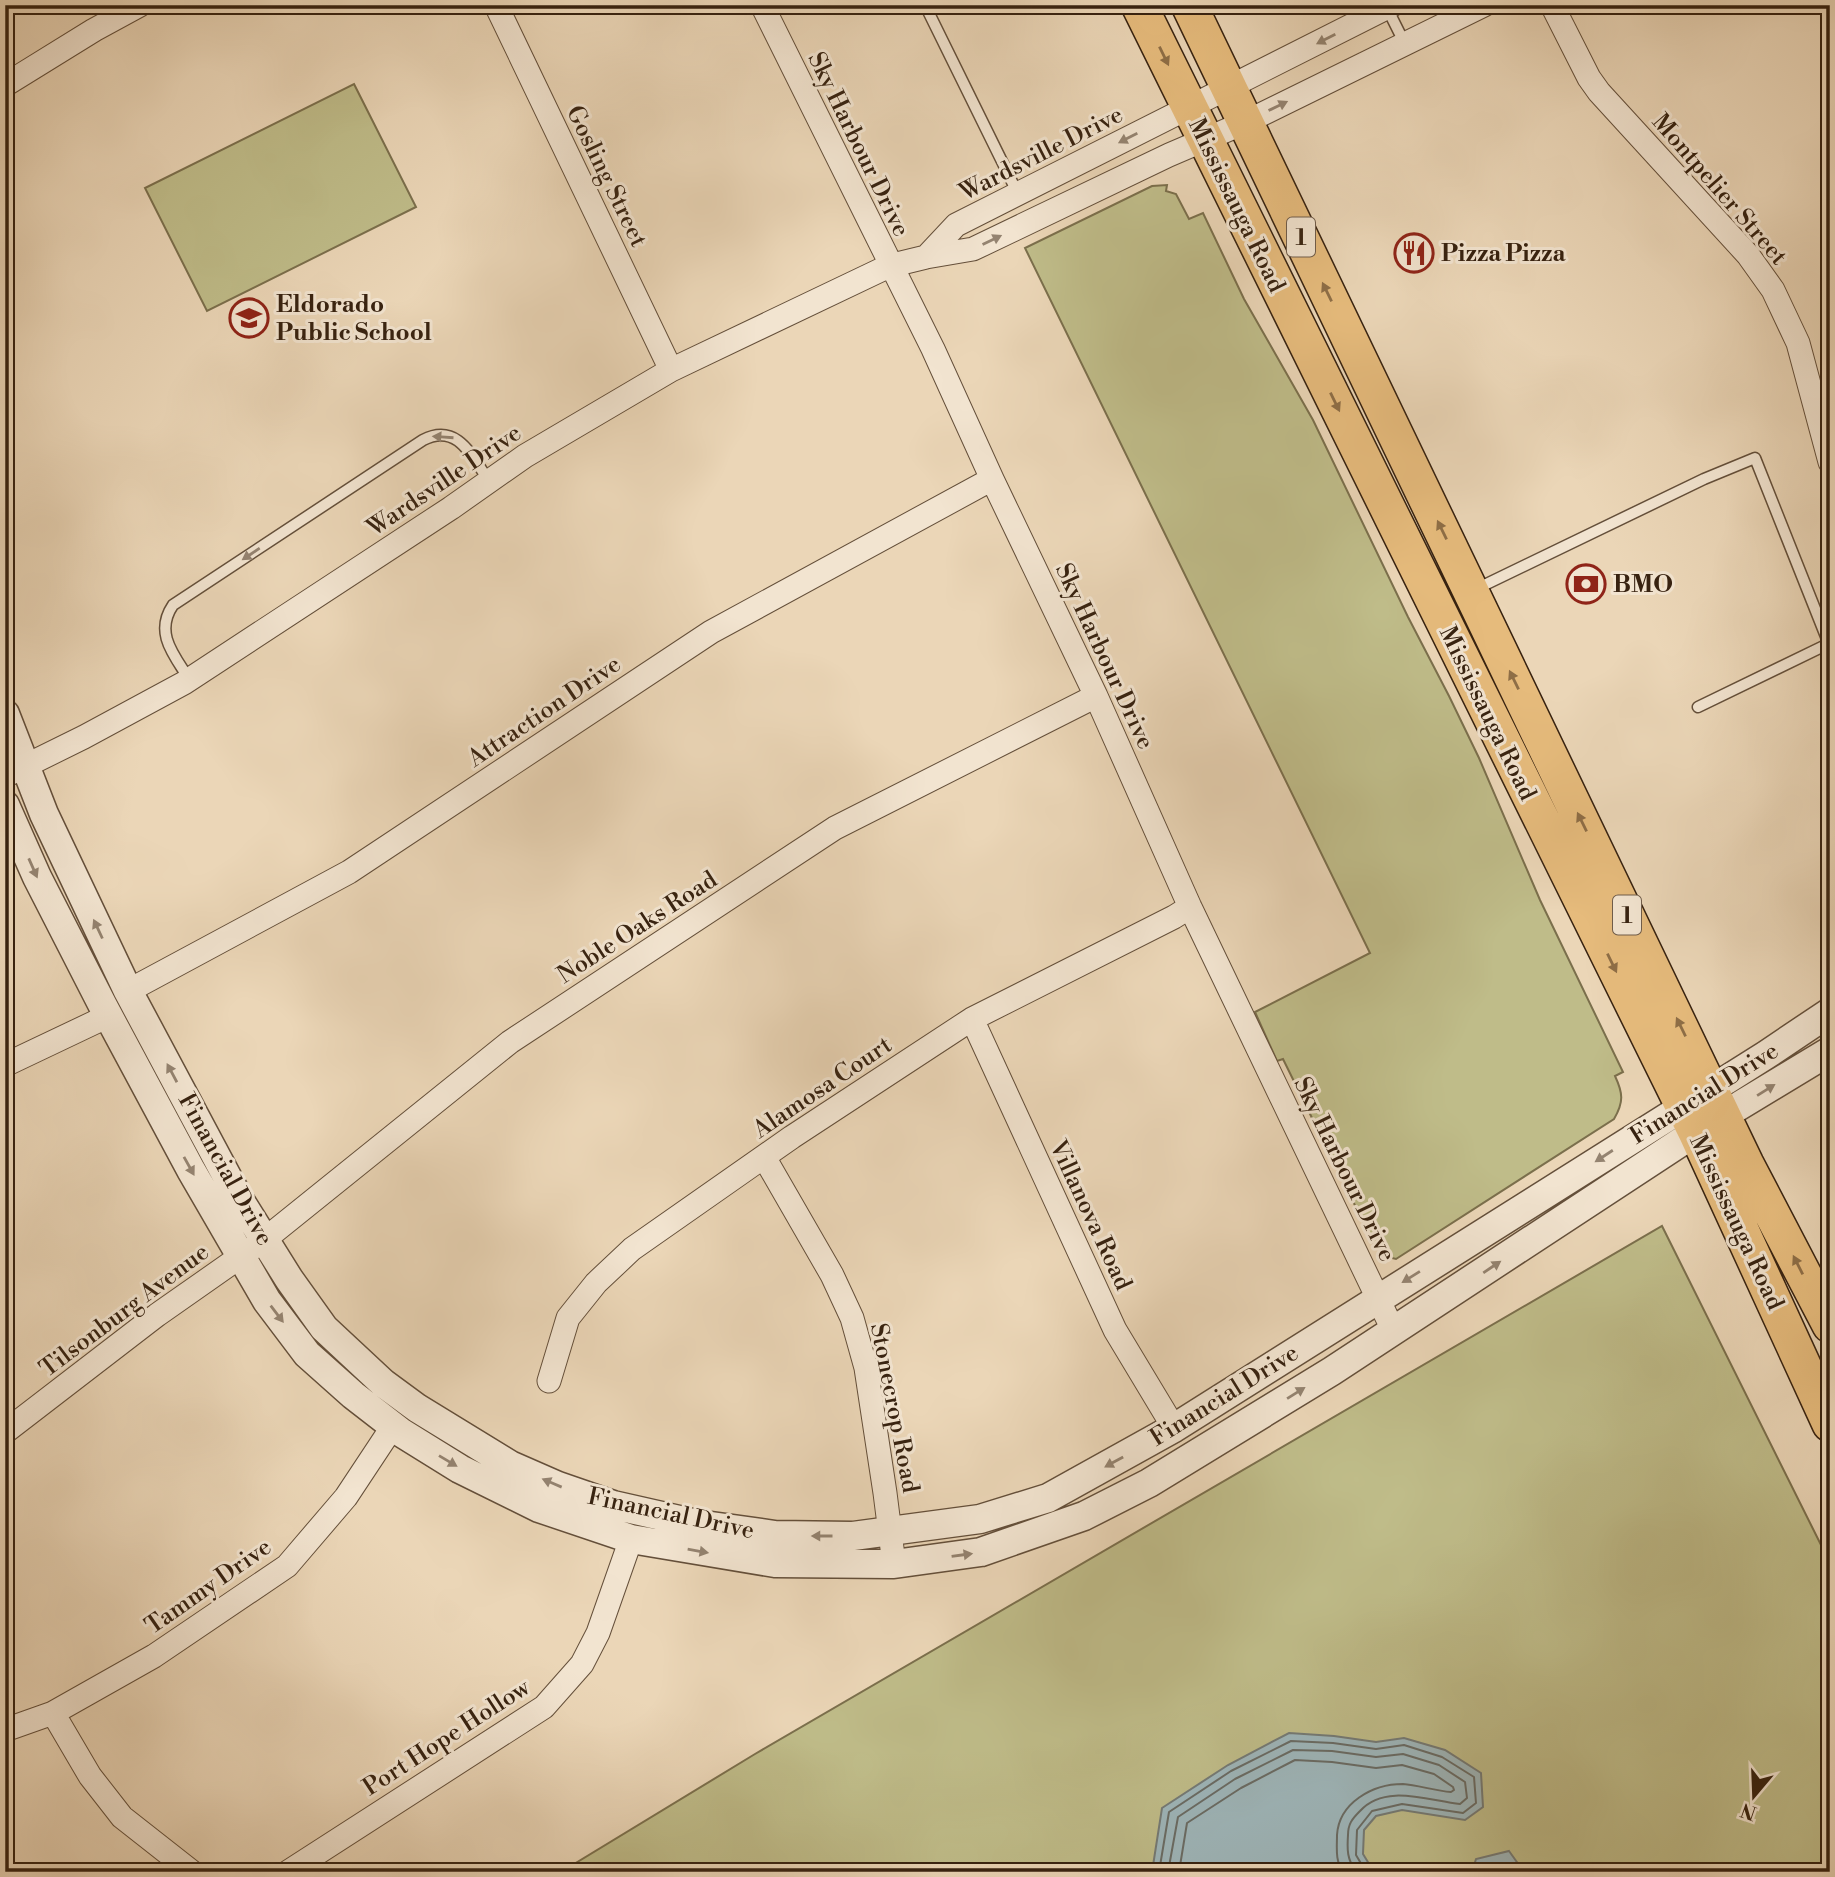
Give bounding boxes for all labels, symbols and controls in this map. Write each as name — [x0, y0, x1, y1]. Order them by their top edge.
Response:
one-way arrow — [1316, 33, 1336, 44]
one-way arrow — [1158, 46, 1169, 66]
street label: Sky Harbour Drive — [800, 47, 916, 242]
street label: Wardsville Drive — [954, 100, 1128, 208]
one-way arrow — [1268, 100, 1288, 111]
street label: Gosling Street — [559, 101, 653, 252]
street label: Montpelier Street — [1645, 108, 1794, 272]
street label: Mississauga Road — [1181, 113, 1291, 298]
one-way arrow — [1118, 133, 1138, 144]
road number: 1 — [1287, 218, 1315, 256]
restaurant icon: Pizza Pizza — [1393, 232, 1435, 274]
one-way arrow — [982, 235, 1002, 246]
place label: Pizza Pizza — [1441, 239, 1566, 269]
one-way arrow — [1322, 282, 1333, 302]
place label: Eldorado Public School — [276, 290, 432, 348]
school or university icon: Eldorado Public School — [228, 297, 270, 339]
one-way arrow — [1329, 392, 1340, 412]
street label: Wardsville Drive — [361, 418, 527, 544]
one-way arrow — [432, 431, 454, 442]
one-way arrow — [1436, 520, 1448, 540]
one-way arrow — [242, 547, 260, 561]
street label: Sky Harbour Drive — [1048, 559, 1160, 754]
bank icon: BMO — [1565, 563, 1607, 605]
place label: BMO — [1613, 570, 1673, 600]
street label: Mississauga Road — [1432, 621, 1542, 806]
street label: Attraction Drive — [461, 650, 627, 775]
one-way arrow — [1508, 669, 1519, 690]
one-way arrow — [1577, 812, 1588, 832]
one-way arrow — [28, 857, 39, 878]
street label: Noble Oaks Road — [552, 865, 723, 991]
road number: 1 — [1613, 896, 1641, 934]
one-way arrow — [93, 919, 104, 939]
one-way arrow — [1606, 953, 1618, 973]
one-way arrow — [1675, 1017, 1687, 1037]
street label: Alamosa Court — [747, 1030, 898, 1146]
street label: Financial Drive — [1625, 1036, 1784, 1151]
one-way arrow — [166, 1063, 178, 1082]
street label: Sky Harbour Drive — [1286, 1072, 1402, 1267]
one-way arrow — [1756, 1083, 1776, 1096]
street label: Financial Drive — [171, 1088, 279, 1251]
street label: Mississauga Road — [1682, 1130, 1790, 1315]
street label: Villanova Road — [1042, 1135, 1138, 1295]
one-way arrow — [1595, 1150, 1614, 1163]
one-way arrow — [183, 1156, 195, 1176]
street label: Tilsonburg Avenue — [34, 1237, 215, 1384]
one-way arrow — [1793, 1255, 1804, 1275]
one-way arrow — [1483, 1260, 1501, 1274]
one-way arrow — [1402, 1270, 1421, 1283]
one-way arrow — [270, 1304, 284, 1323]
street label: Stonecrop Road — [863, 1321, 925, 1496]
street label: Financial Drive — [1145, 1338, 1304, 1453]
one-way arrow — [1286, 1386, 1306, 1399]
one-way arrow — [438, 1455, 457, 1467]
one-way arrow — [1105, 1456, 1124, 1468]
one-way arrow — [542, 1478, 563, 1489]
street label: Financial Drive — [585, 1482, 757, 1546]
one-way arrow — [811, 1530, 833, 1541]
street label: Tammy Drive — [140, 1532, 277, 1641]
one-way arrow — [687, 1546, 709, 1557]
one-way arrow — [951, 1549, 973, 1560]
street label: Port Hope Hollow — [357, 1672, 537, 1803]
north arrow — [1720, 1762, 1790, 1832]
text: N — [1738, 1797, 1760, 1825]

